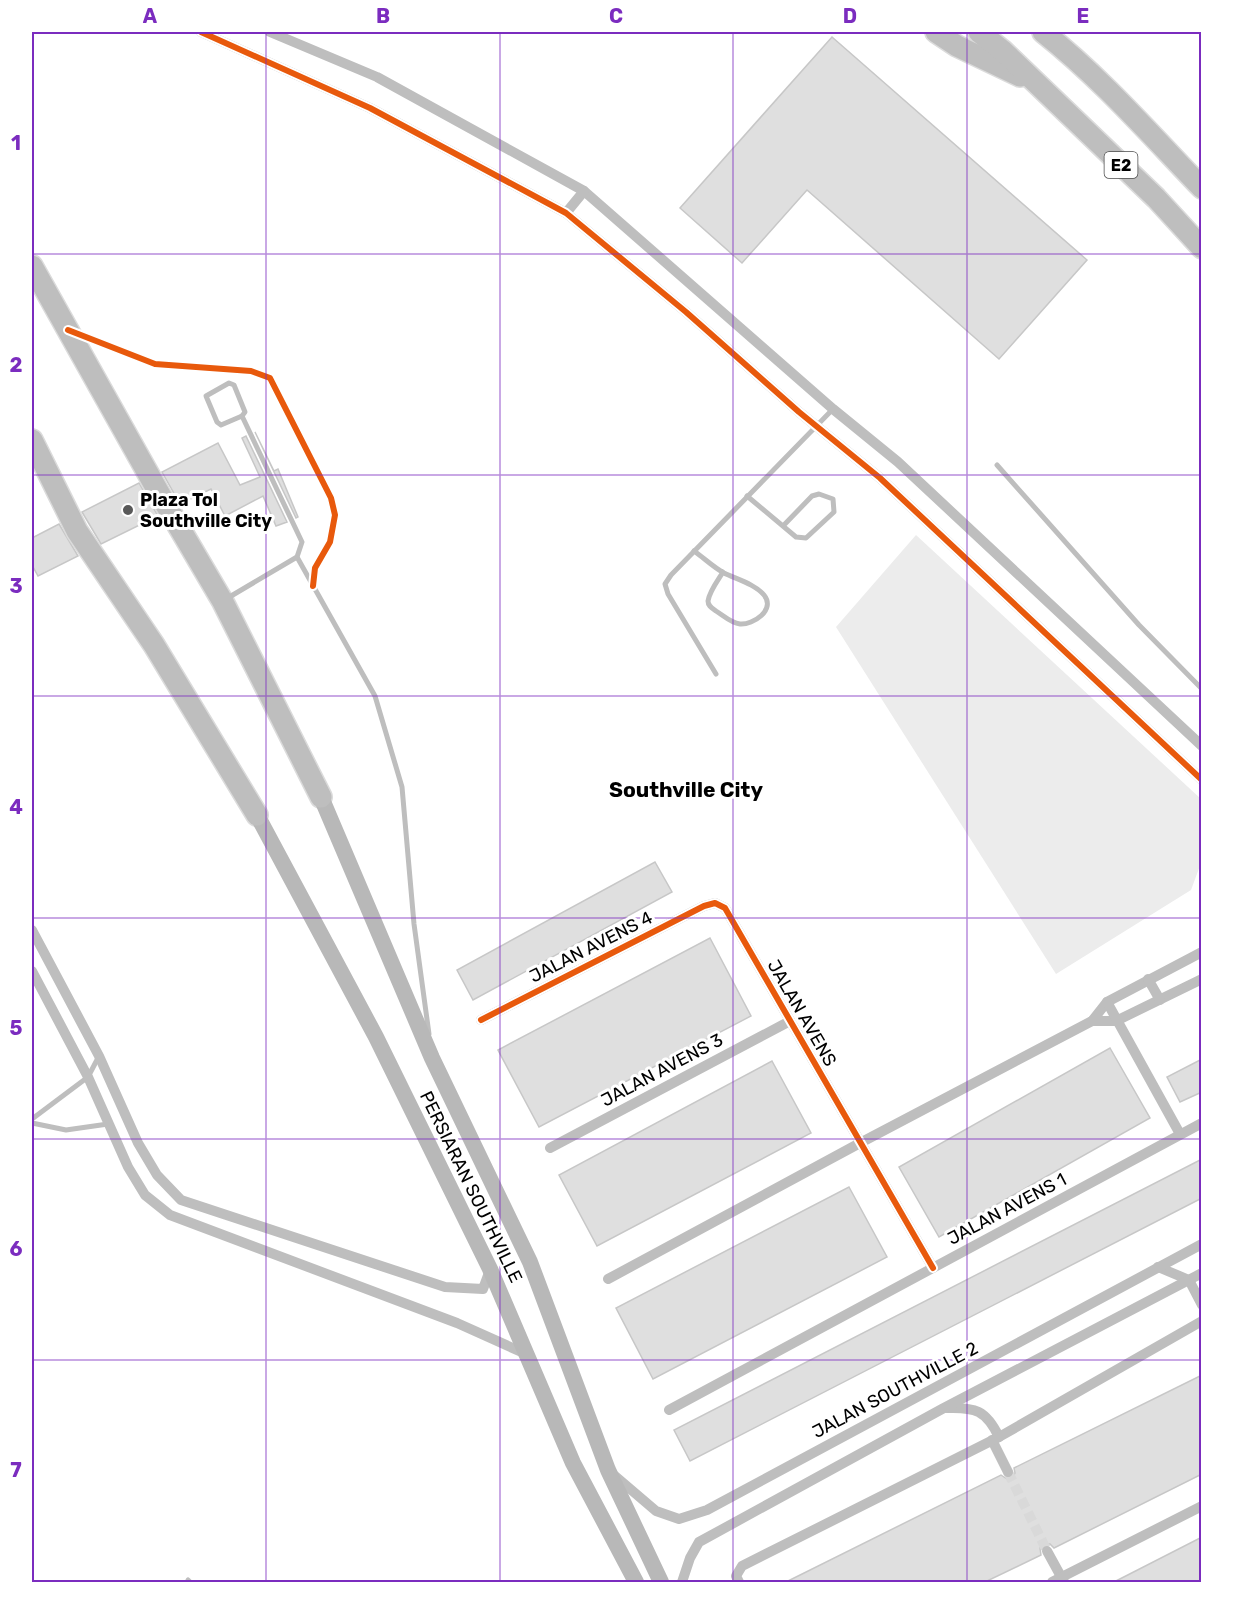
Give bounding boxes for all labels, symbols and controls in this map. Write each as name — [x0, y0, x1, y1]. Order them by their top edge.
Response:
text: A — [143, 4, 158, 28]
text: B — [376, 4, 390, 28]
text: C — [609, 4, 623, 28]
text: D — [843, 4, 857, 28]
text: E — [1077, 4, 1089, 28]
text: 1 — [11, 131, 21, 155]
road number: E2 — [1104, 152, 1138, 178]
text: 2 — [10, 353, 23, 377]
place label: Plaza Tol Southville City — [140, 489, 272, 532]
marker: Plaza Tol Southville City — [121, 503, 135, 517]
text: 3 — [9, 574, 23, 598]
district label: Southville City — [609, 777, 763, 802]
text: 4 — [9, 795, 23, 819]
street label: JALAN AVENS 4 — [526, 907, 656, 987]
street label: JALAN AVENS — [763, 956, 841, 1070]
text: 5 — [10, 1016, 23, 1040]
street label: JALAN AVENS 3 — [597, 1029, 727, 1111]
street label: PERSIARAN SOUTHVILLE — [415, 1088, 527, 1286]
street label: JALAN AVENS 1 — [944, 1168, 1070, 1250]
text: 6 — [9, 1237, 23, 1261]
street label: JALAN SOUTHVILLE 2 — [808, 1337, 982, 1443]
text: 7 — [10, 1458, 22, 1482]

